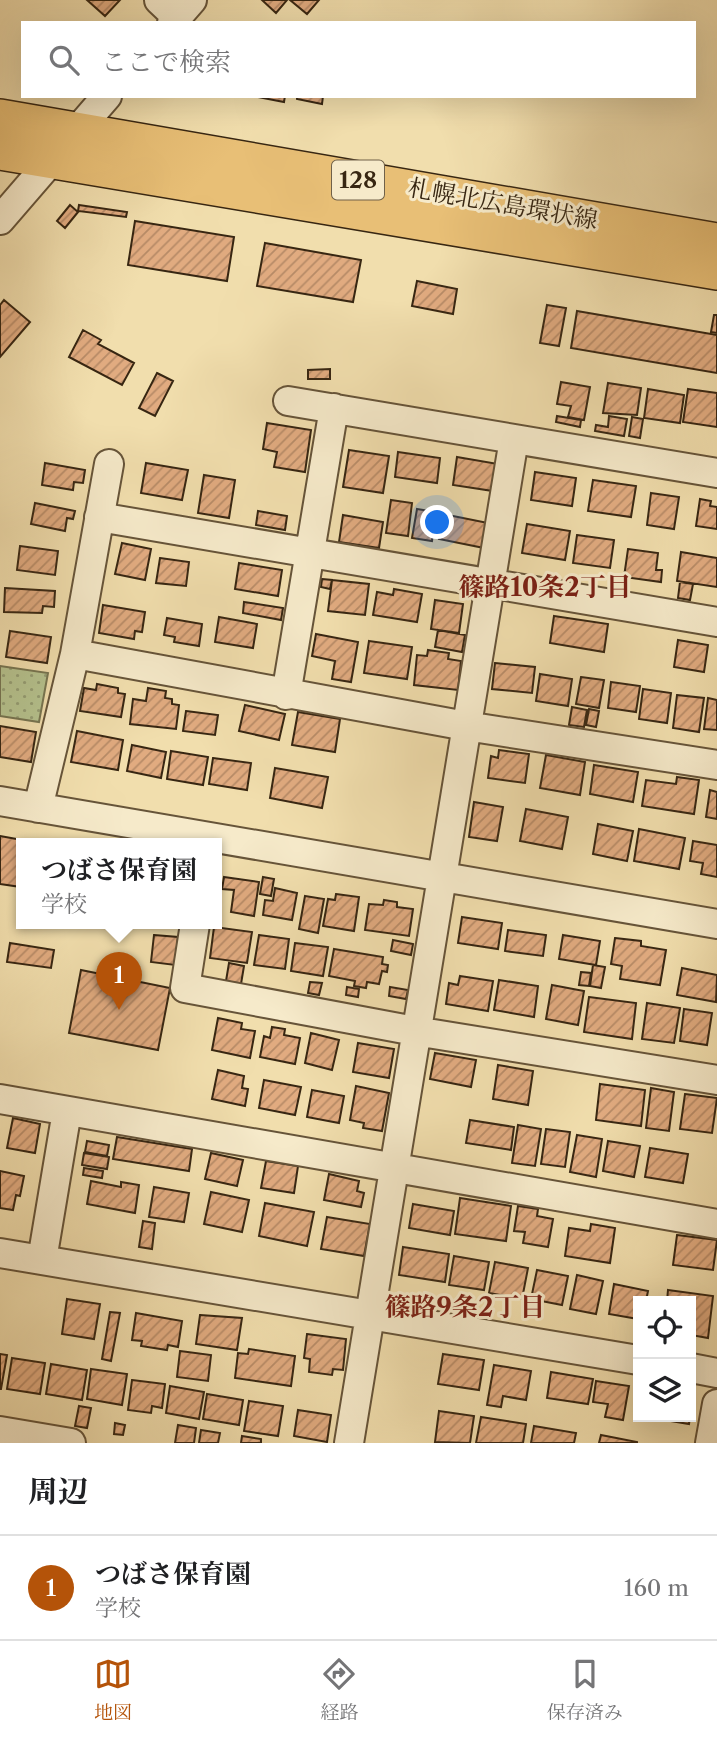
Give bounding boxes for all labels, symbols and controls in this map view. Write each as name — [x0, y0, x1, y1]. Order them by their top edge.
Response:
search box — [21, 21, 696, 98]
icon: search — [45, 41, 83, 79]
text: ここで検索 — [101, 46, 231, 78]
road number: 128 — [332, 160, 384, 200]
street label: 札幌北広島環状線 — [406, 173, 600, 234]
your location — [420, 505, 454, 539]
district label: 篠路10条2丁目 — [458, 571, 632, 603]
popup — [16, 838, 222, 929]
text: つばさ保育園 — [41, 854, 197, 886]
text: 学校 — [41, 890, 87, 918]
pin: 1 — [96, 952, 142, 1010]
district label: 篠路9条2丁目 — [385, 1291, 545, 1323]
map controls — [633, 1296, 696, 1422]
button: locate — [633, 1296, 696, 1359]
button: layers — [633, 1359, 696, 1422]
text: 周辺 — [28, 1473, 88, 1510]
text: つばさ保育園 — [95, 1558, 251, 1590]
text: 1 — [46, 1574, 56, 1602]
text: 160 m — [624, 1574, 689, 1602]
text: 学校 — [95, 1594, 141, 1622]
tab: 地図 — [94, 1655, 132, 1724]
tab: 経路 — [320, 1655, 359, 1724]
tab: 保存済み — [547, 1655, 623, 1724]

